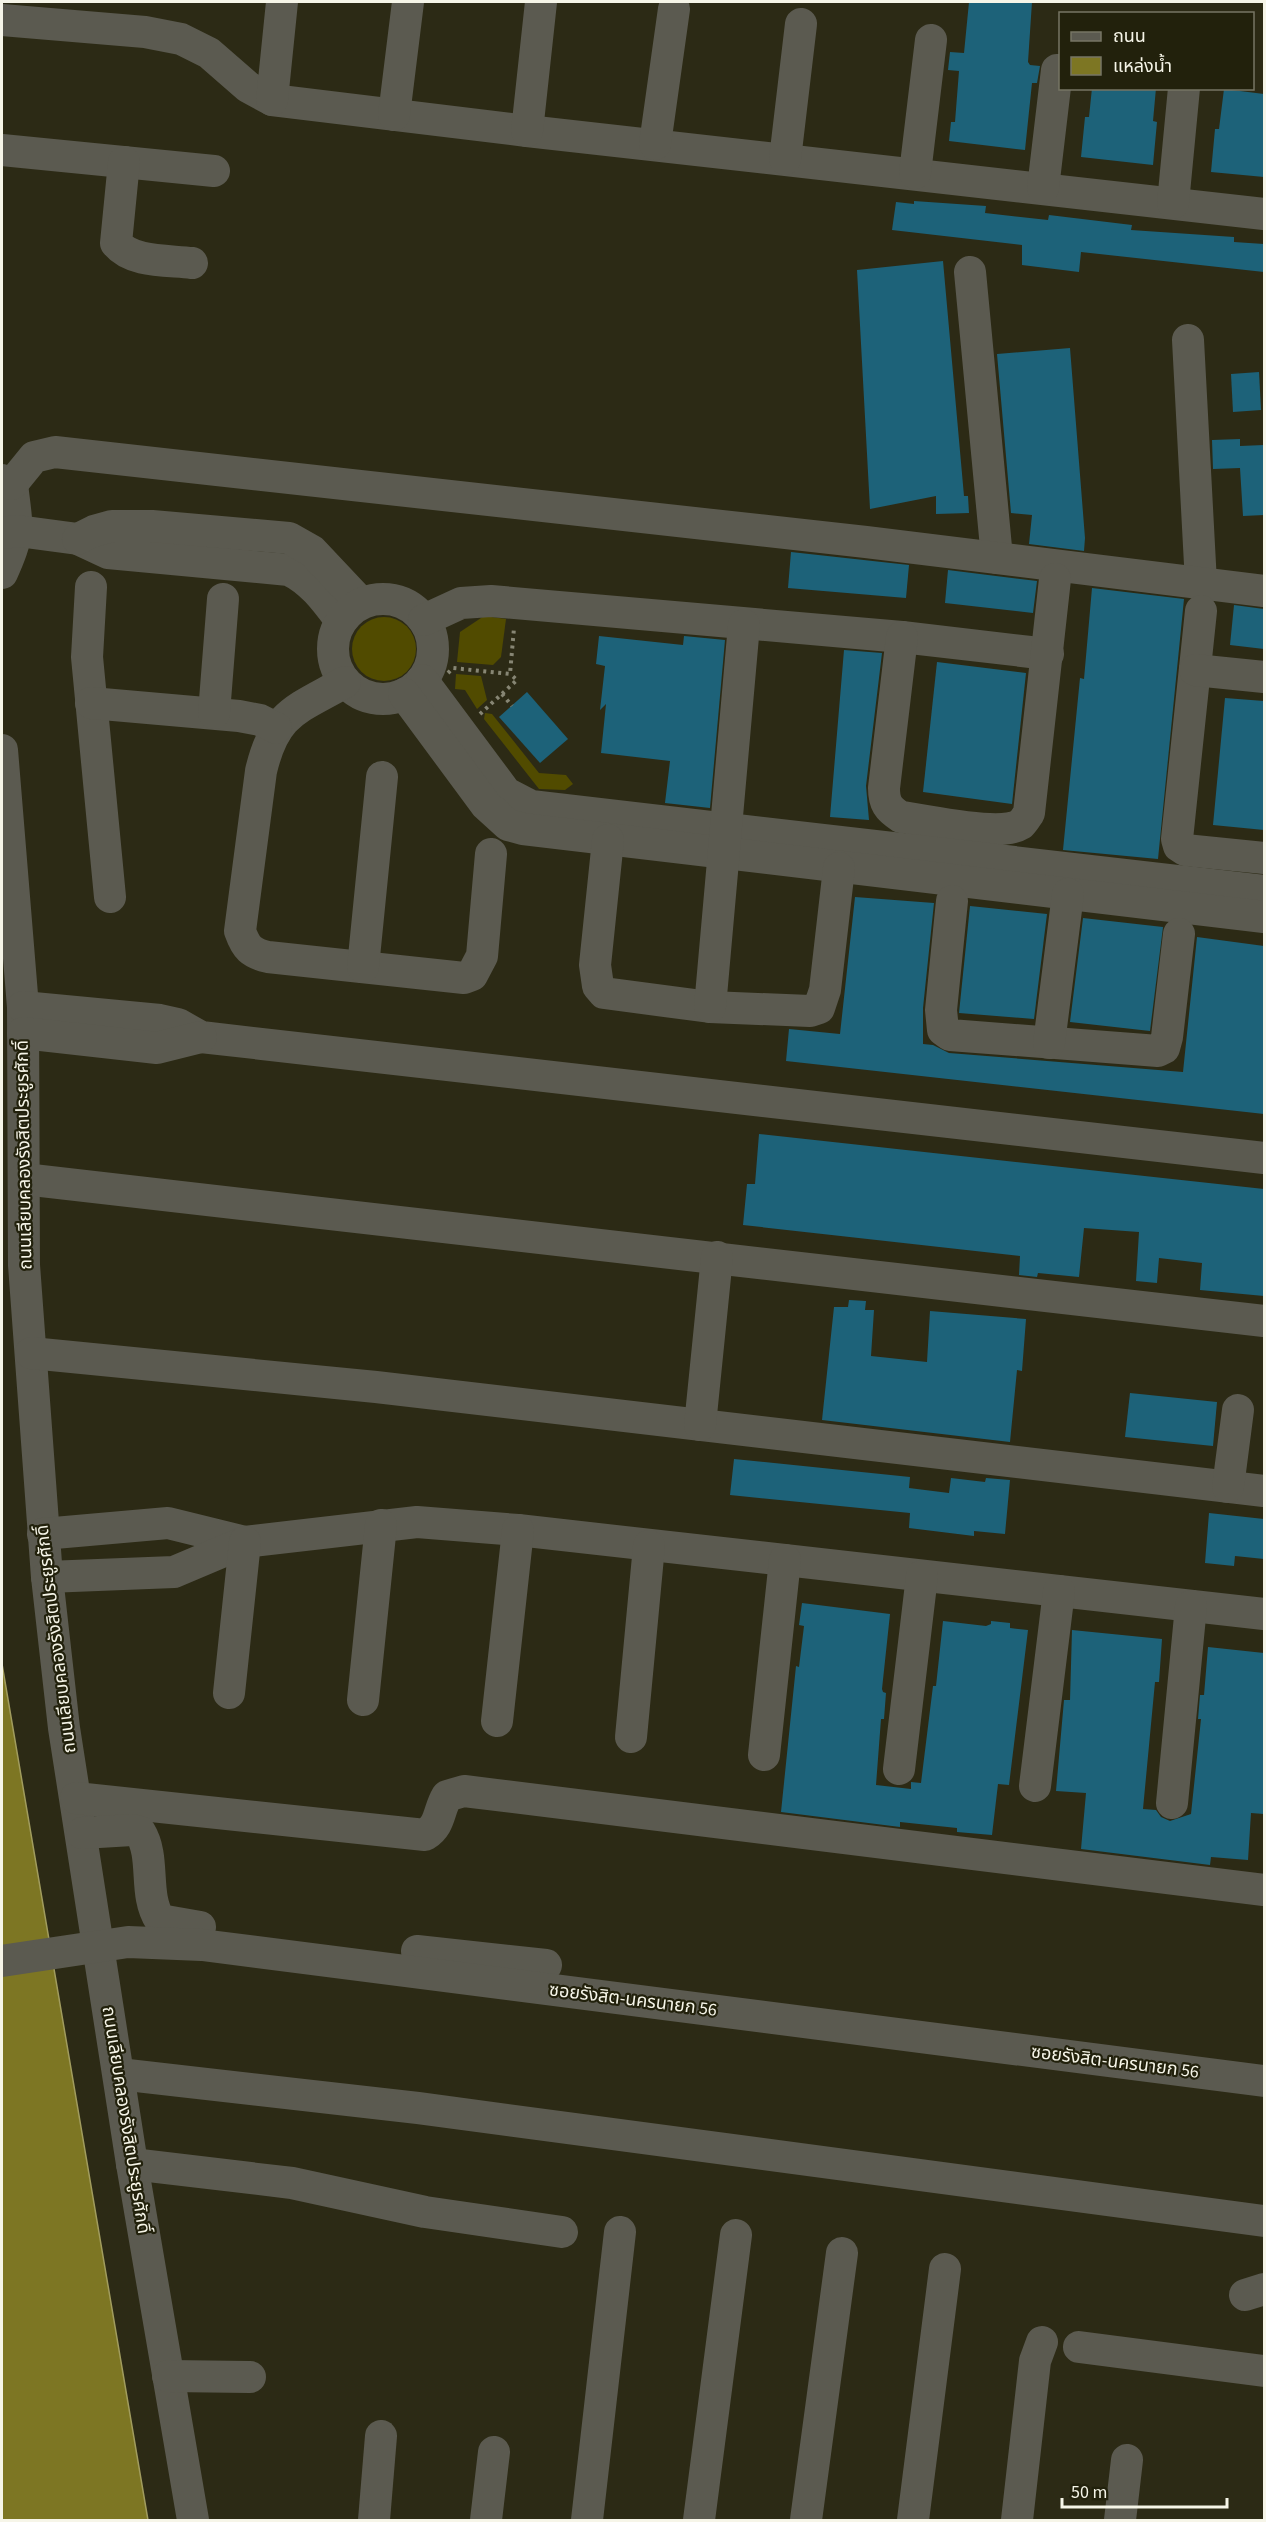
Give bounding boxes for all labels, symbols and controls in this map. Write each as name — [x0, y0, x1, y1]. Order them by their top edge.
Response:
legend — [1059, 12, 1254, 90]
text: ถนน — [1113, 24, 1146, 49]
text: แหล่งน้ำ — [1113, 53, 1172, 79]
street label: ถนนเลียบคลองรังสิตประยูรศักดิ์ — [9, 1040, 39, 1270]
street label: ถนนเลียบคลองรังสิตประยูรศักดิ์ — [30, 1523, 82, 1755]
street label: ซอยรังสิต-นครนายก 56 — [548, 1977, 718, 2023]
street label: ถนนเลียบคลองรังสิตประยูรศักดิ์ — [96, 2005, 156, 2235]
street label: ซอยรังสิต-นครนายก 56 — [1030, 2039, 1200, 2085]
scale bar — [1062, 2471, 1227, 2509]
text: 50 m — [1071, 2480, 1107, 2505]

